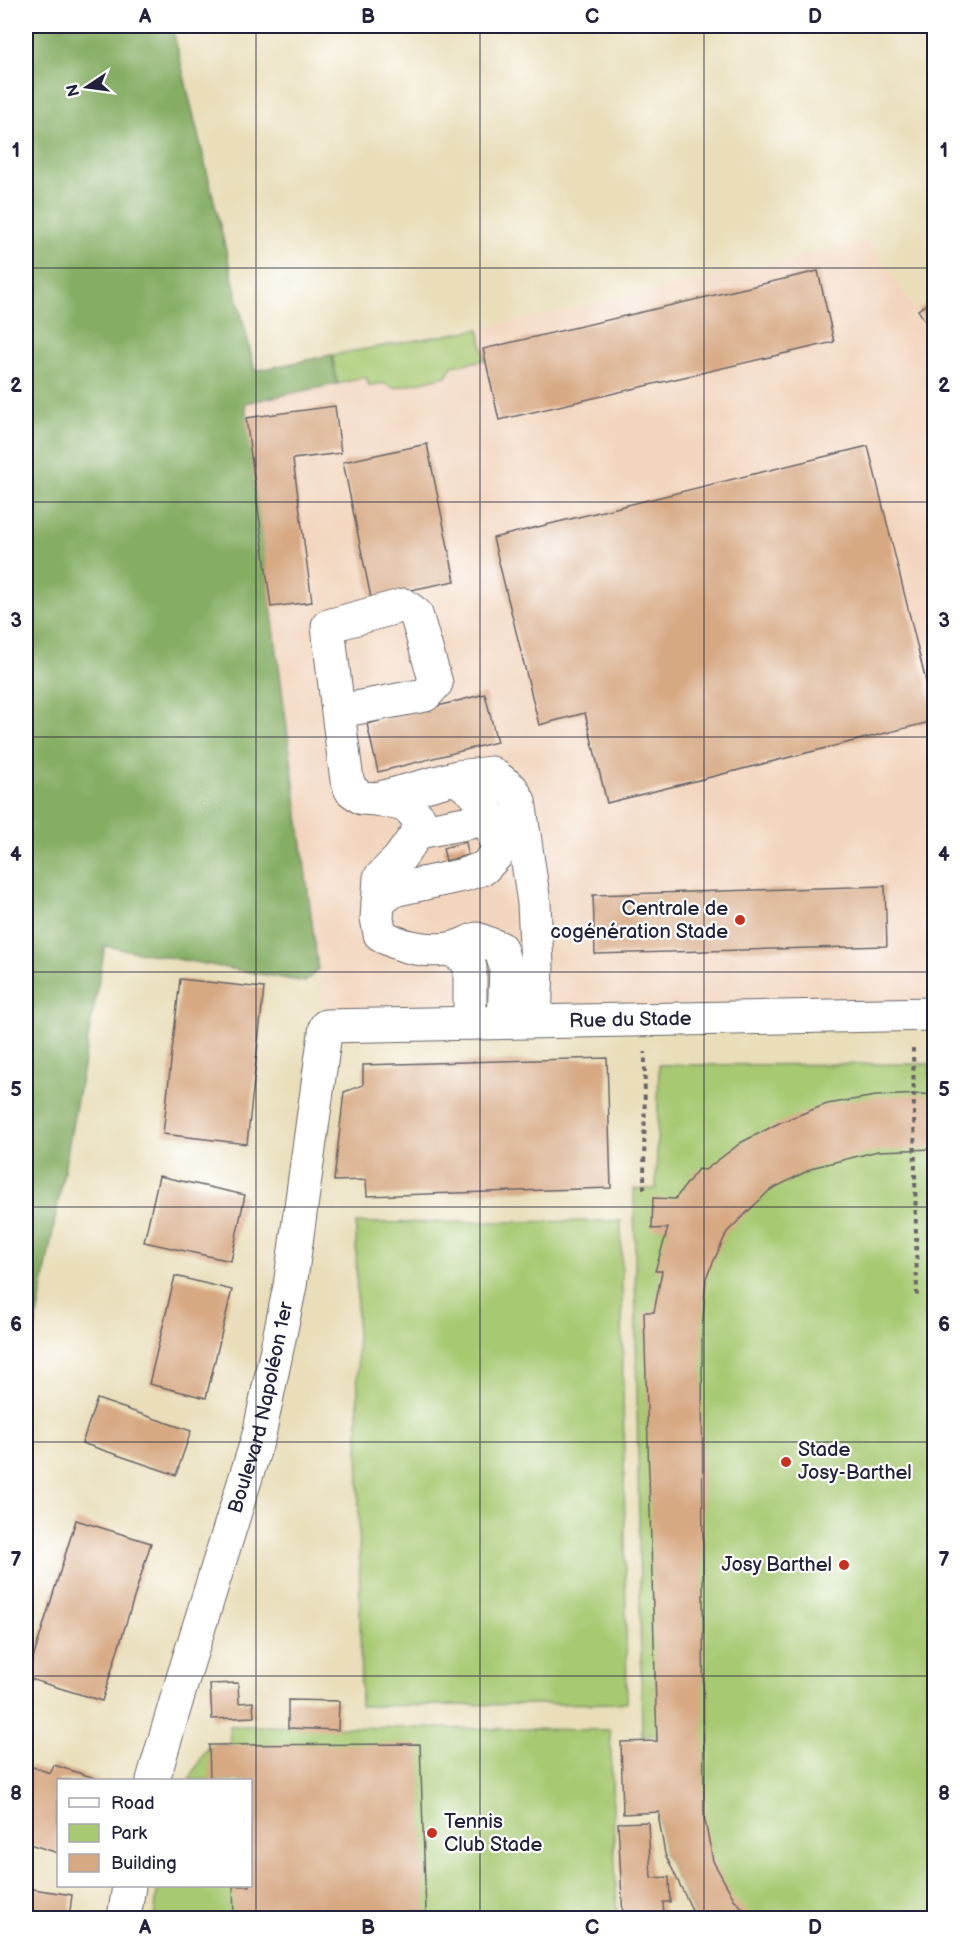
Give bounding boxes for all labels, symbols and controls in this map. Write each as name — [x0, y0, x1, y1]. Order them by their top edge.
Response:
text: A — [138, 5, 152, 29]
text: B — [361, 5, 375, 29]
text: C — [585, 5, 599, 29]
text: D — [808, 5, 822, 29]
north arrow — [57, 57, 117, 117]
text: N — [63, 82, 84, 98]
text: 1 — [12, 139, 20, 163]
text: 1 — [940, 139, 948, 163]
text: 2 — [10, 374, 22, 398]
text: 2 — [938, 374, 950, 398]
text: 3 — [10, 609, 22, 633]
text: 3 — [938, 609, 950, 633]
text: 4 — [10, 843, 22, 867]
text: 4 — [938, 843, 950, 867]
place label: Centrale de cogénération Stade — [550, 897, 728, 944]
marker: Centrale de cogénération Stade — [733, 913, 747, 927]
street label: Rue du Stade — [569, 1007, 692, 1033]
text: 5 — [10, 1078, 22, 1102]
text: 5 — [938, 1078, 950, 1102]
street label: Boulevard Napoléon 1er — [223, 1299, 299, 1516]
text: 6 — [10, 1313, 22, 1337]
text: 6 — [938, 1313, 950, 1337]
place label: Stade Josy-Barthel — [798, 1438, 912, 1485]
marker: Stade Josy-Barthel — [779, 1455, 793, 1469]
text: 7 — [10, 1548, 22, 1572]
text: 7 — [938, 1548, 950, 1572]
place label: Josy Barthel — [721, 1553, 832, 1577]
marker: Josy Barthel — [837, 1558, 851, 1572]
legend — [57, 1779, 252, 1887]
text: 8 — [10, 1782, 22, 1806]
text: 8 — [938, 1782, 950, 1806]
text: Road — [111, 1793, 155, 1814]
place label: Tennis Club Stade — [444, 1810, 542, 1857]
text: Park — [111, 1823, 147, 1844]
marker: Tennis Club Stade — [425, 1826, 439, 1840]
text: Building — [111, 1853, 177, 1874]
text: A — [138, 1916, 152, 1940]
text: B — [361, 1916, 375, 1940]
text: C — [585, 1916, 599, 1940]
text: D — [808, 1916, 822, 1940]

